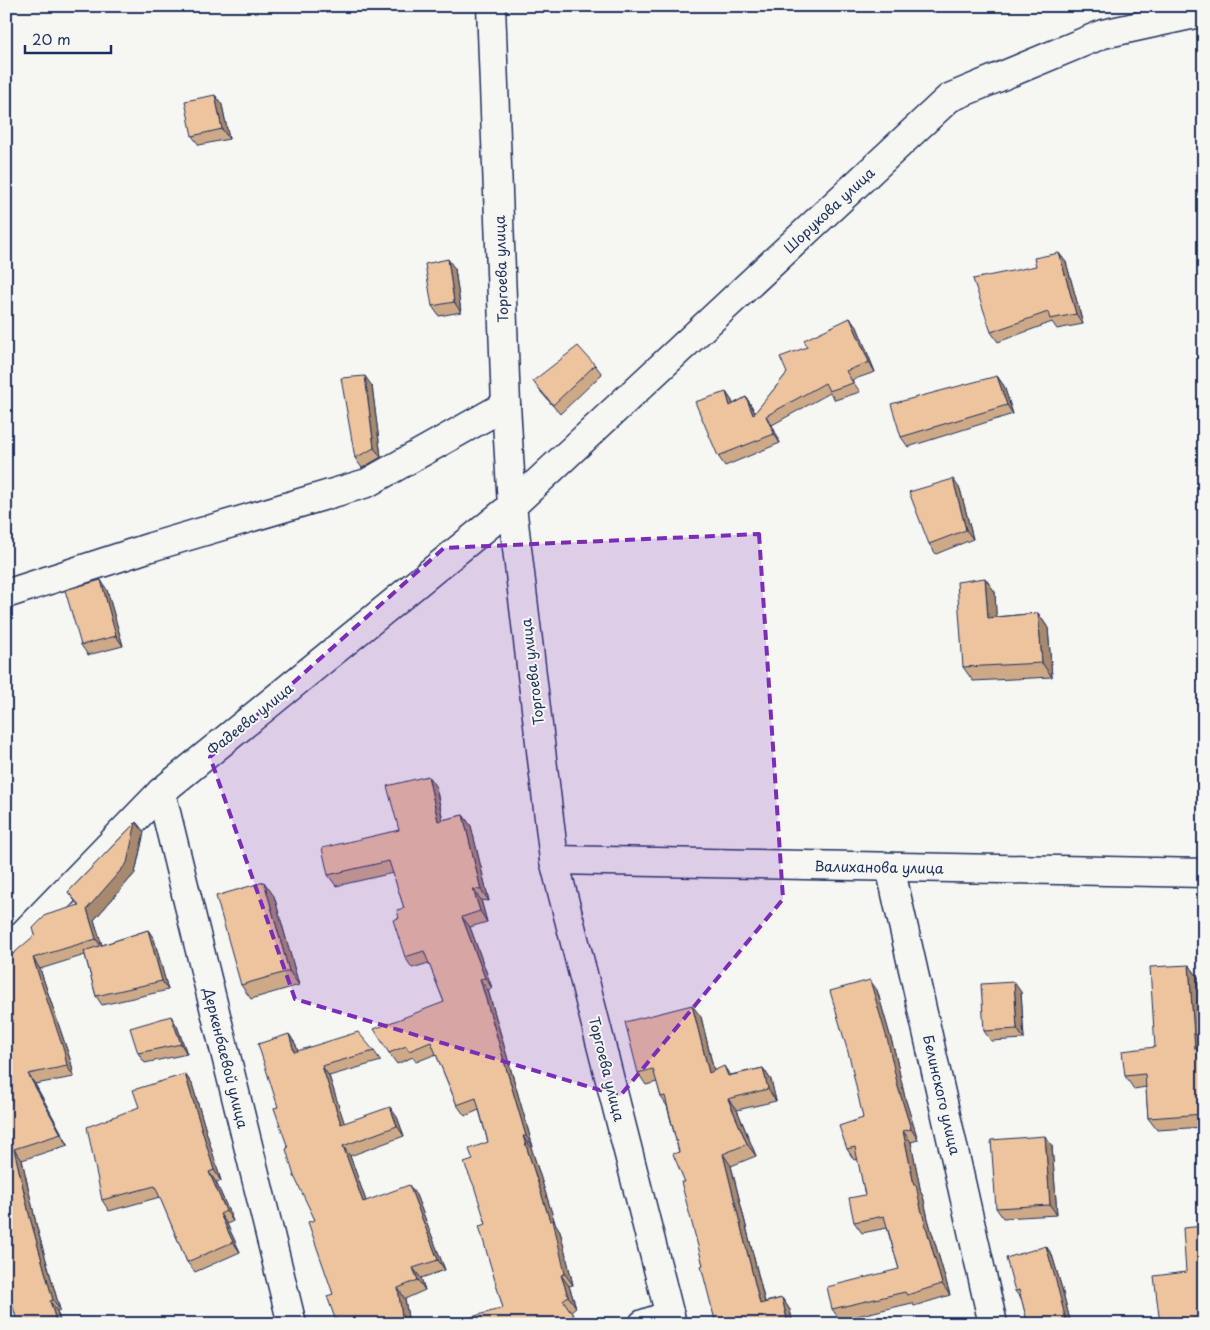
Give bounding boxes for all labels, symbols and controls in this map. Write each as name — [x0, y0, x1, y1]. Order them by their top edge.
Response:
scale bar — [25, 22, 111, 54]
text: 20 m — [32, 27, 71, 50]
street label: Шорукова улица — [779, 162, 879, 258]
street label: Торгоева улица — [489, 215, 513, 323]
street label: Торгоева улица — [515, 617, 549, 727]
street label: Фадеева улица — [203, 678, 298, 760]
street label: Валиханова улица — [814, 855, 944, 879]
street label: Деркенбаевой улица — [198, 985, 254, 1131]
street label: Торгоева улица — [584, 1014, 630, 1124]
street label: Белинского улица — [918, 1033, 966, 1157]

